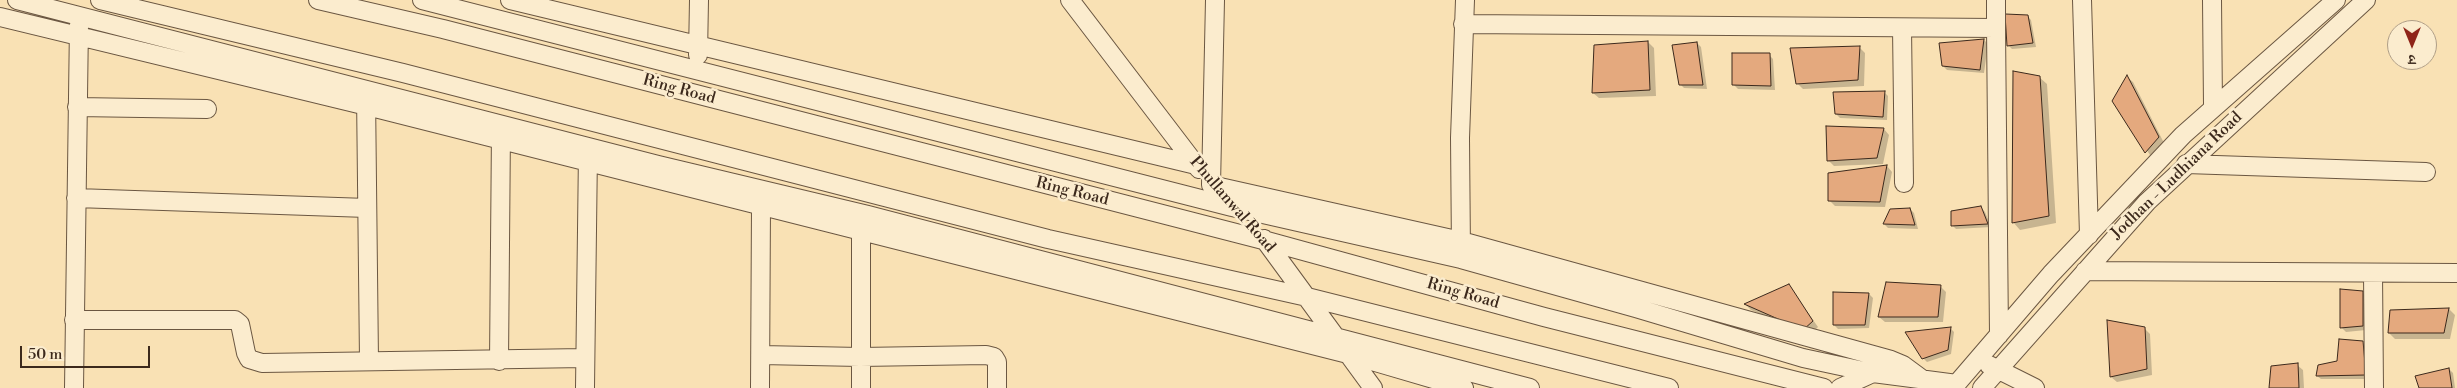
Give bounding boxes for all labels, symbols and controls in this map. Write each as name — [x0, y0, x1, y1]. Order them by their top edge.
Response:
north arrow — [2387, 20, 2437, 70]
text: उ — [2408, 50, 2416, 68]
street label: Ring Road — [641, 71, 717, 109]
street label: Jodhan - Ludhiana Road — [2107, 108, 2247, 244]
street label: Phullanwal Road — [1185, 153, 1279, 257]
street label: Ring Road — [1034, 174, 1110, 210]
street label: Ring Road — [1425, 274, 1501, 314]
scale bar — [22, 336, 152, 368]
text: 50 m — [28, 345, 62, 364]

